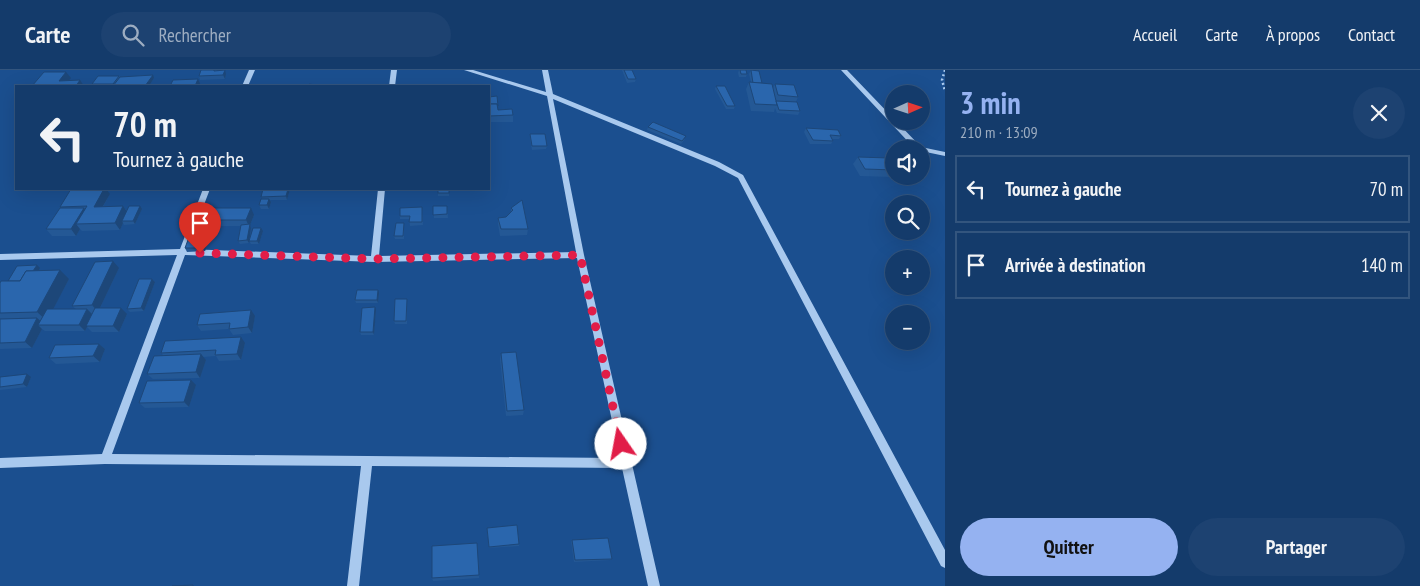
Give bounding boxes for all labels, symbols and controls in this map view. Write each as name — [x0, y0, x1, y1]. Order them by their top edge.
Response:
search box — [101, 12, 451, 57]
text: Carte — [25, 19, 71, 50]
icon: search — [119, 21, 147, 49]
text: Rechercher — [159, 23, 231, 47]
text: Accueil — [1133, 23, 1177, 46]
text: Carte — [1205, 23, 1238, 46]
text: À propos — [1266, 23, 1320, 46]
text: Contact — [1348, 23, 1395, 46]
text: 3 min — [960, 83, 1021, 122]
north arrow — [885, 85, 930, 130]
map controls — [885, 85, 930, 350]
button: close — [1353, 87, 1405, 139]
text: 70 m — [113, 101, 177, 147]
icon: left — [30, 105, 95, 170]
text: 210 m · 13:09 — [960, 122, 1038, 142]
button: sound — [885, 140, 930, 185]
text: Tournez à gauche — [113, 145, 244, 173]
icon: left — [962, 175, 990, 203]
text: Tournez à gauche — [1005, 177, 1122, 201]
text: 70 m — [1370, 177, 1403, 201]
button: search — [885, 195, 930, 240]
pin — [179, 202, 221, 253]
icon: arrive — [186, 209, 214, 237]
button: + — [885, 250, 930, 295]
icon: arrive — [962, 251, 990, 279]
text: Arrivée à destination — [1005, 253, 1146, 277]
text: 140 m — [1361, 253, 1403, 277]
button: − — [885, 305, 930, 350]
position arrow — [594, 417, 646, 469]
button: Quitter — [960, 518, 1178, 576]
button: Partager — [1188, 518, 1405, 576]

